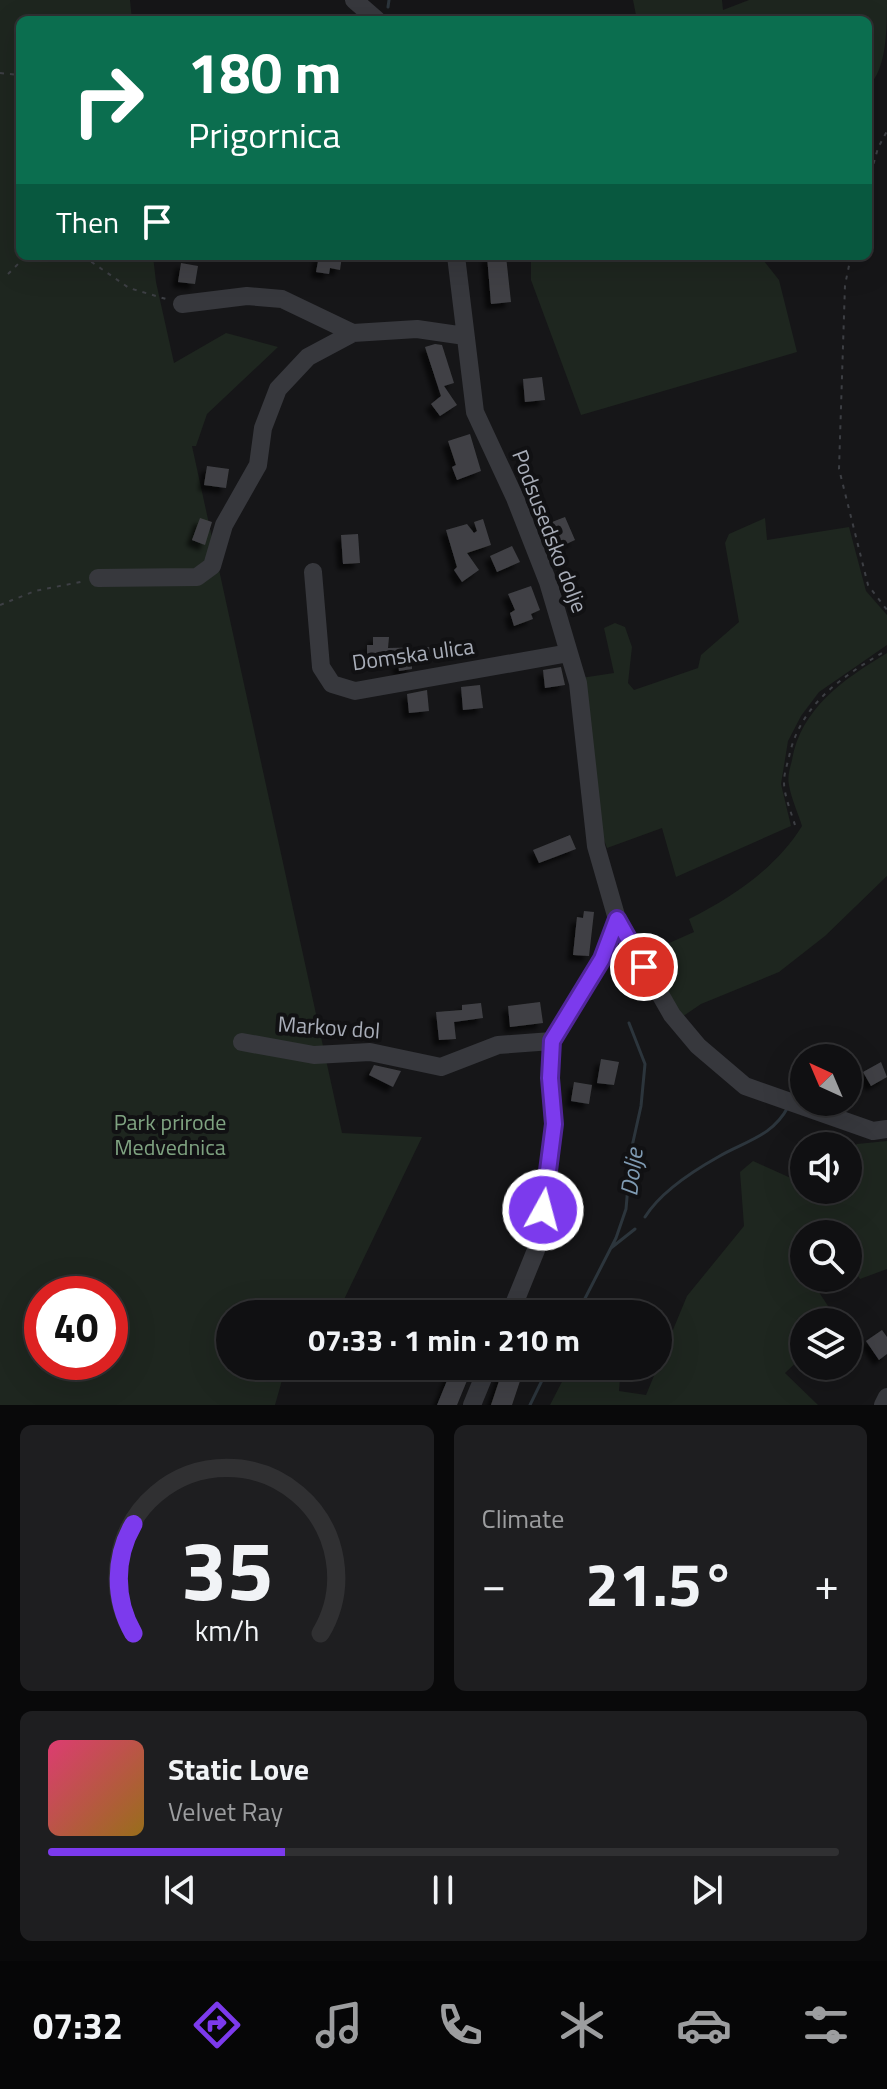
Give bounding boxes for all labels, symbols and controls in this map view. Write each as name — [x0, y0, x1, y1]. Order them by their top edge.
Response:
text: 180 m — [188, 30, 341, 115]
icon: right — [56, 48, 160, 152]
text: Prigornica — [188, 107, 341, 162]
text: Then — [56, 199, 119, 245]
icon: arrive — [135, 200, 179, 244]
street label: Podsusedsko dolje — [503, 444, 597, 618]
street label: Domska ulica — [350, 629, 476, 679]
pin — [610, 933, 678, 1001]
icon: arrive — [622, 945, 666, 989]
street label: Markov dol — [277, 1006, 381, 1048]
north arrow — [790, 1044, 862, 1116]
map controls — [790, 1044, 862, 1380]
park label: Park prirode Medvednica — [114, 1105, 226, 1164]
button: sound — [790, 1132, 862, 1204]
water label: Dolje — [610, 1144, 652, 1198]
position arrow — [501, 1168, 585, 1252]
button: search — [790, 1220, 862, 1292]
speed limit sign: 40 — [24, 1276, 128, 1380]
button: layers — [790, 1308, 862, 1380]
text: 07:33 · 1 min · 210 m — [308, 1317, 580, 1363]
text: Climate — [482, 1499, 564, 1538]
text: 35 — [180, 1506, 273, 1632]
text: 21.5° — [585, 1538, 735, 1629]
text: − — [482, 1550, 506, 1617]
text: + — [814, 1550, 839, 1617]
text: km/h — [194, 1609, 259, 1652]
text: Static Love — [168, 1746, 309, 1792]
text: Velvet Ray — [168, 1792, 283, 1831]
icon: previous — [158, 1868, 202, 1912]
icon: pause — [421, 1868, 465, 1912]
icon: next — [685, 1868, 729, 1912]
icon: directions — [189, 1997, 245, 2053]
icon: music — [311, 1997, 367, 2053]
icon: phone — [432, 1997, 488, 2053]
icon: climate — [554, 1997, 610, 2053]
icon: car — [676, 1997, 732, 2053]
icon: filters — [798, 1997, 854, 2053]
text: 07:32 — [33, 1998, 123, 2053]

